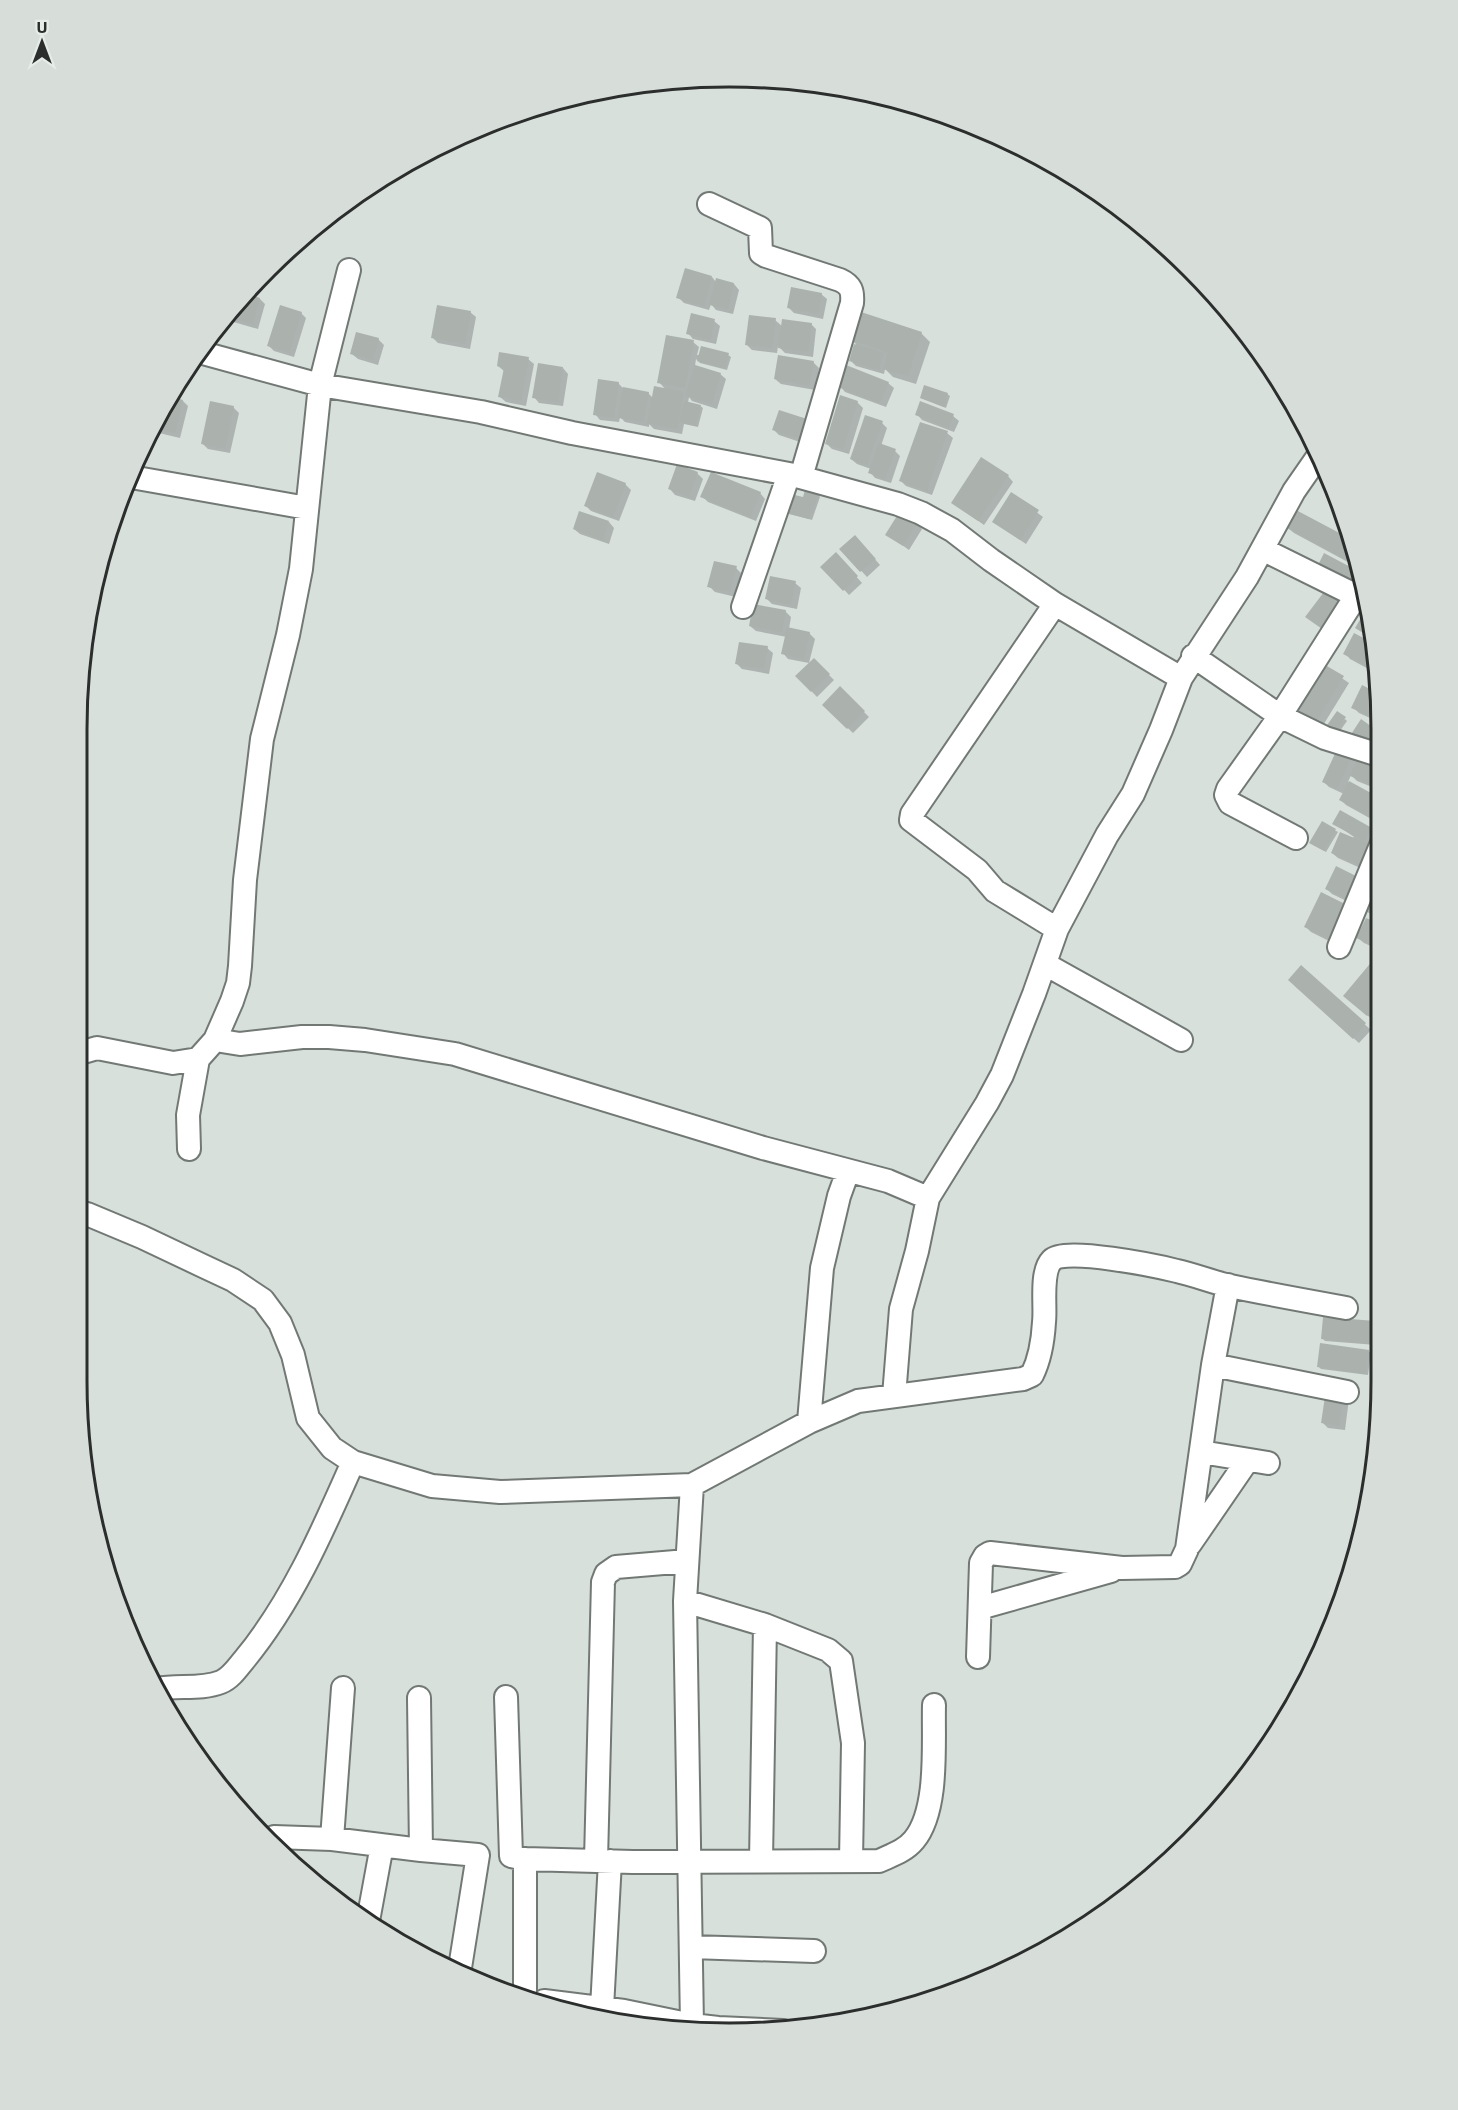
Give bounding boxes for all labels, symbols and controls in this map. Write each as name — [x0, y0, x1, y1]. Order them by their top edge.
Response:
north arrow — [12, 12, 72, 72]
text: U — [37, 17, 47, 36]

